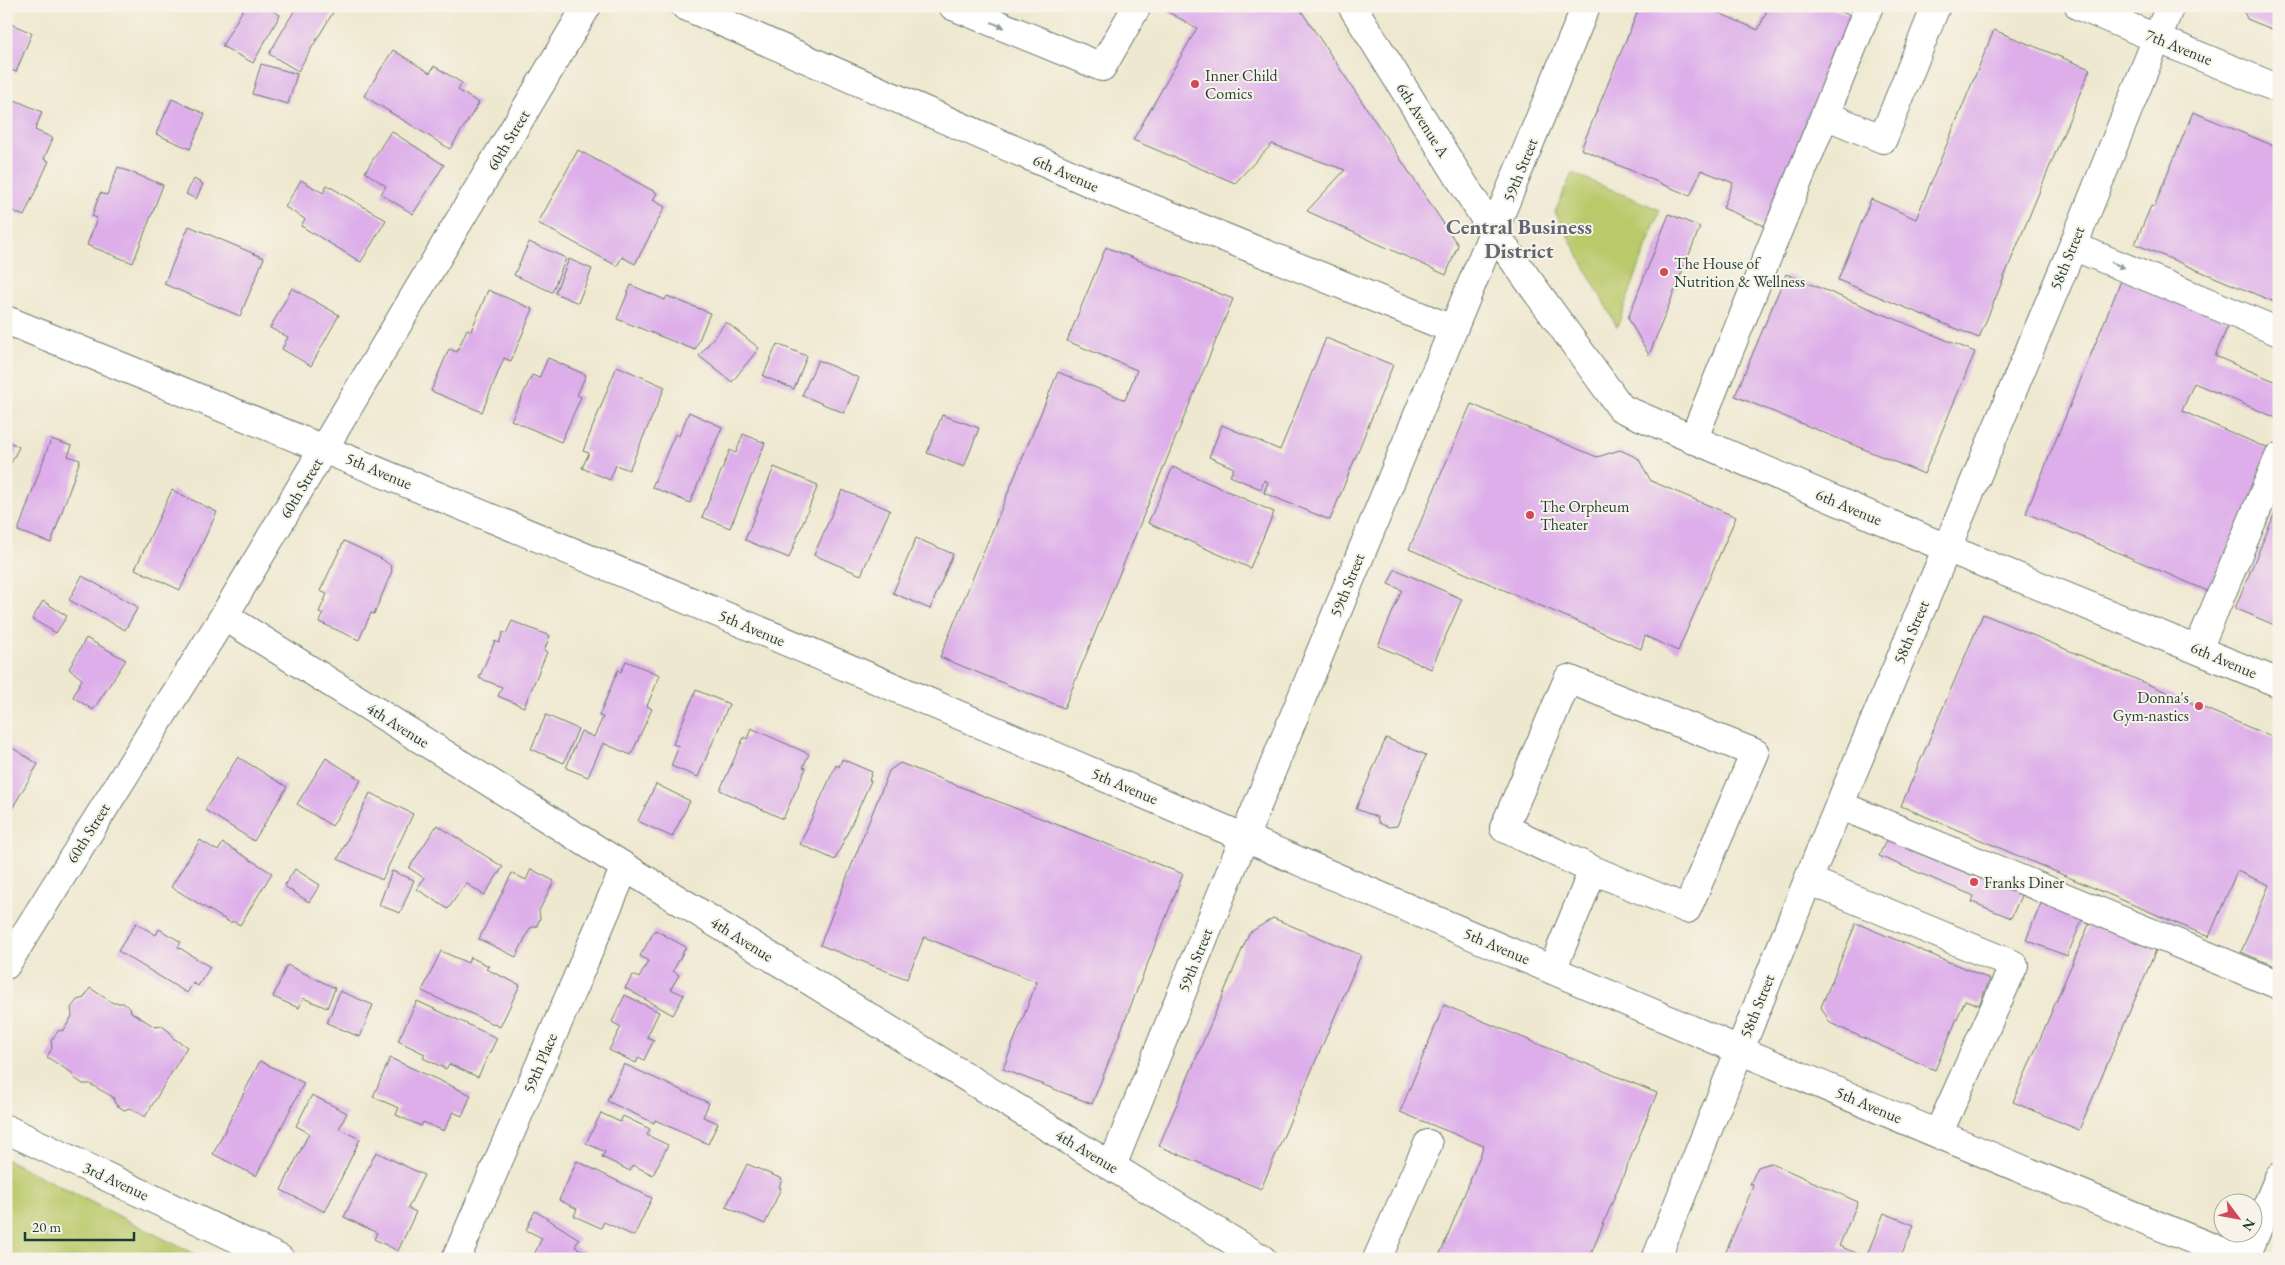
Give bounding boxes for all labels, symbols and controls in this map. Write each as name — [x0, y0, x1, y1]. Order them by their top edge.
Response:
one-way arrow — [991, 21, 1005, 29]
street label: 7th Avenue — [2143, 24, 2215, 70]
place label: Inner Child Comics — [1205, 65, 1278, 104]
marker: Inner Child Comics — [1189, 78, 1201, 90]
street label: 6th Avenue A — [1392, 79, 1455, 162]
street label: 60th Street — [482, 106, 534, 174]
street label: 59th Street — [1498, 135, 1542, 205]
street label: 6th Avenue — [1030, 149, 1102, 197]
district label: Central Business District — [1446, 213, 1592, 264]
street label: 58th Street — [2045, 223, 2089, 293]
place label: The House of Nutrition & Wellness — [1674, 253, 1805, 292]
one-way arrow — [2111, 261, 2125, 269]
marker: The House of Nutrition & Wellness — [1658, 266, 1670, 278]
street label: 5th Avenue — [343, 448, 415, 494]
street label: 60th Street — [275, 454, 327, 522]
street label: 6th Avenue — [1813, 484, 1885, 530]
place label: The Orpheum Theater — [1540, 496, 1630, 535]
marker: The Orpheum Theater — [1524, 509, 1536, 521]
street label: 59th Street — [1325, 550, 1369, 620]
street label: 58th Street — [1888, 597, 1934, 667]
street label: 5th Avenue — [716, 605, 788, 651]
street label: 6th Avenue — [2188, 637, 2260, 683]
place label: Donna's Gym-nastics — [2113, 687, 2189, 726]
street label: 4th Avenue — [363, 698, 433, 752]
marker: Donna's Gym-nastics — [2193, 700, 2205, 712]
street label: 5th Avenue — [1089, 763, 1161, 809]
street label: 60th Street — [61, 799, 115, 867]
place label: Franks Diner — [1984, 872, 2065, 893]
marker: Franks Diner — [1968, 876, 1980, 888]
street label: 4th Avenue — [707, 912, 777, 966]
street label: 5th Avenue — [1461, 923, 1533, 969]
street label: 59th Street — [1173, 925, 1217, 995]
street label: 58th Street — [1735, 971, 1779, 1041]
street label: 59th Place — [518, 1030, 562, 1096]
street label: 5th Avenue — [1833, 1082, 1905, 1128]
street label: 4th Avenue — [1052, 1124, 1122, 1178]
street label: 3rd Avenue — [80, 1157, 152, 1205]
north arrow — [2212, 1192, 2262, 1242]
scale bar — [25, 1210, 134, 1242]
text: N — [2238, 1215, 2260, 1235]
text: 20 m — [32, 1217, 61, 1236]

